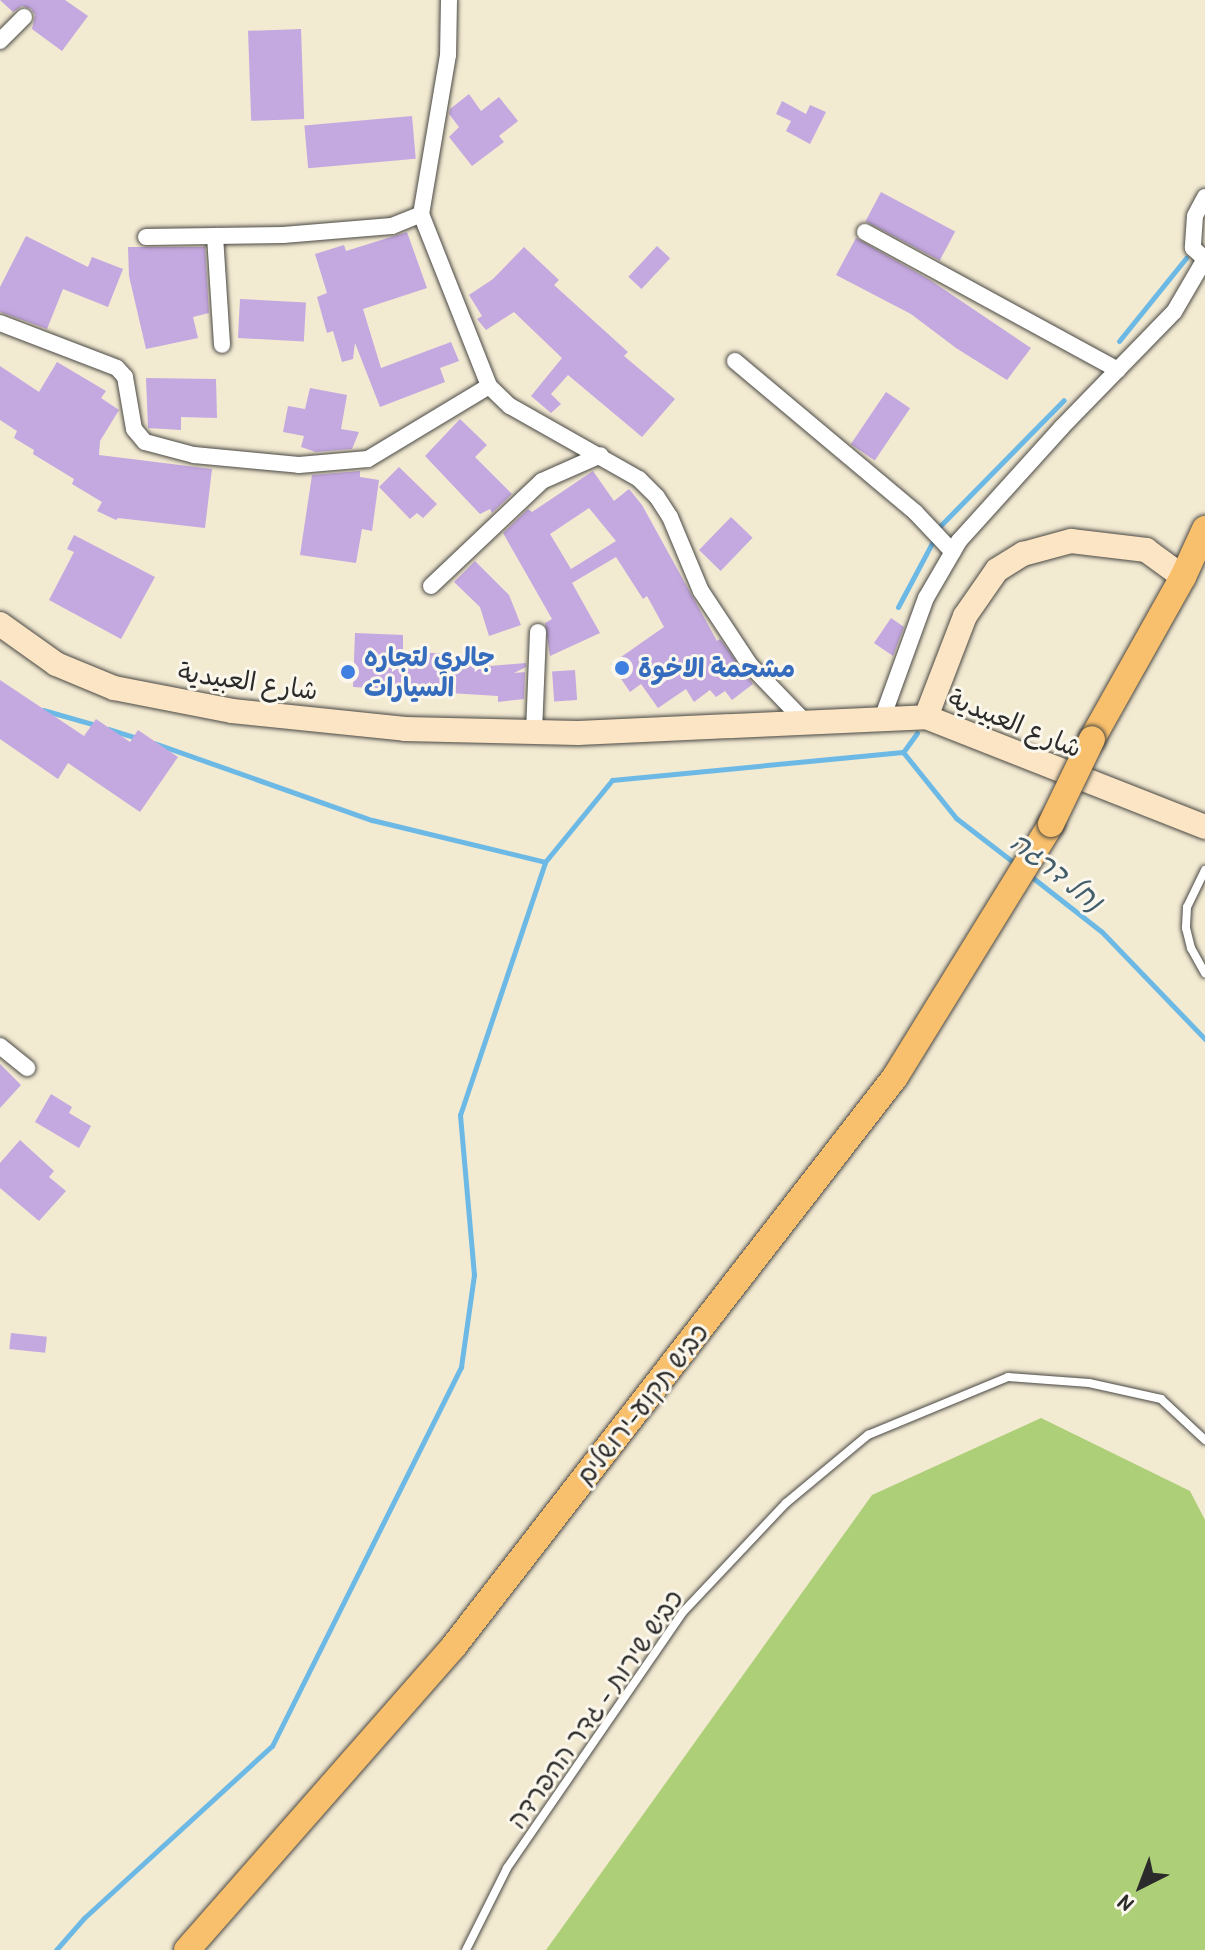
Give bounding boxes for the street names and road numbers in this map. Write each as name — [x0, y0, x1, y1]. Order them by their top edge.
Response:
street label: شارع العبيدية — [176, 656, 320, 706]
street label: شارع العبيدية — [944, 682, 1086, 764]
street label: כביש תקוע–ירושלים — [569, 1317, 715, 1491]
street label: כביש שירות - גדר ההפרדה — [501, 1583, 689, 1835]

